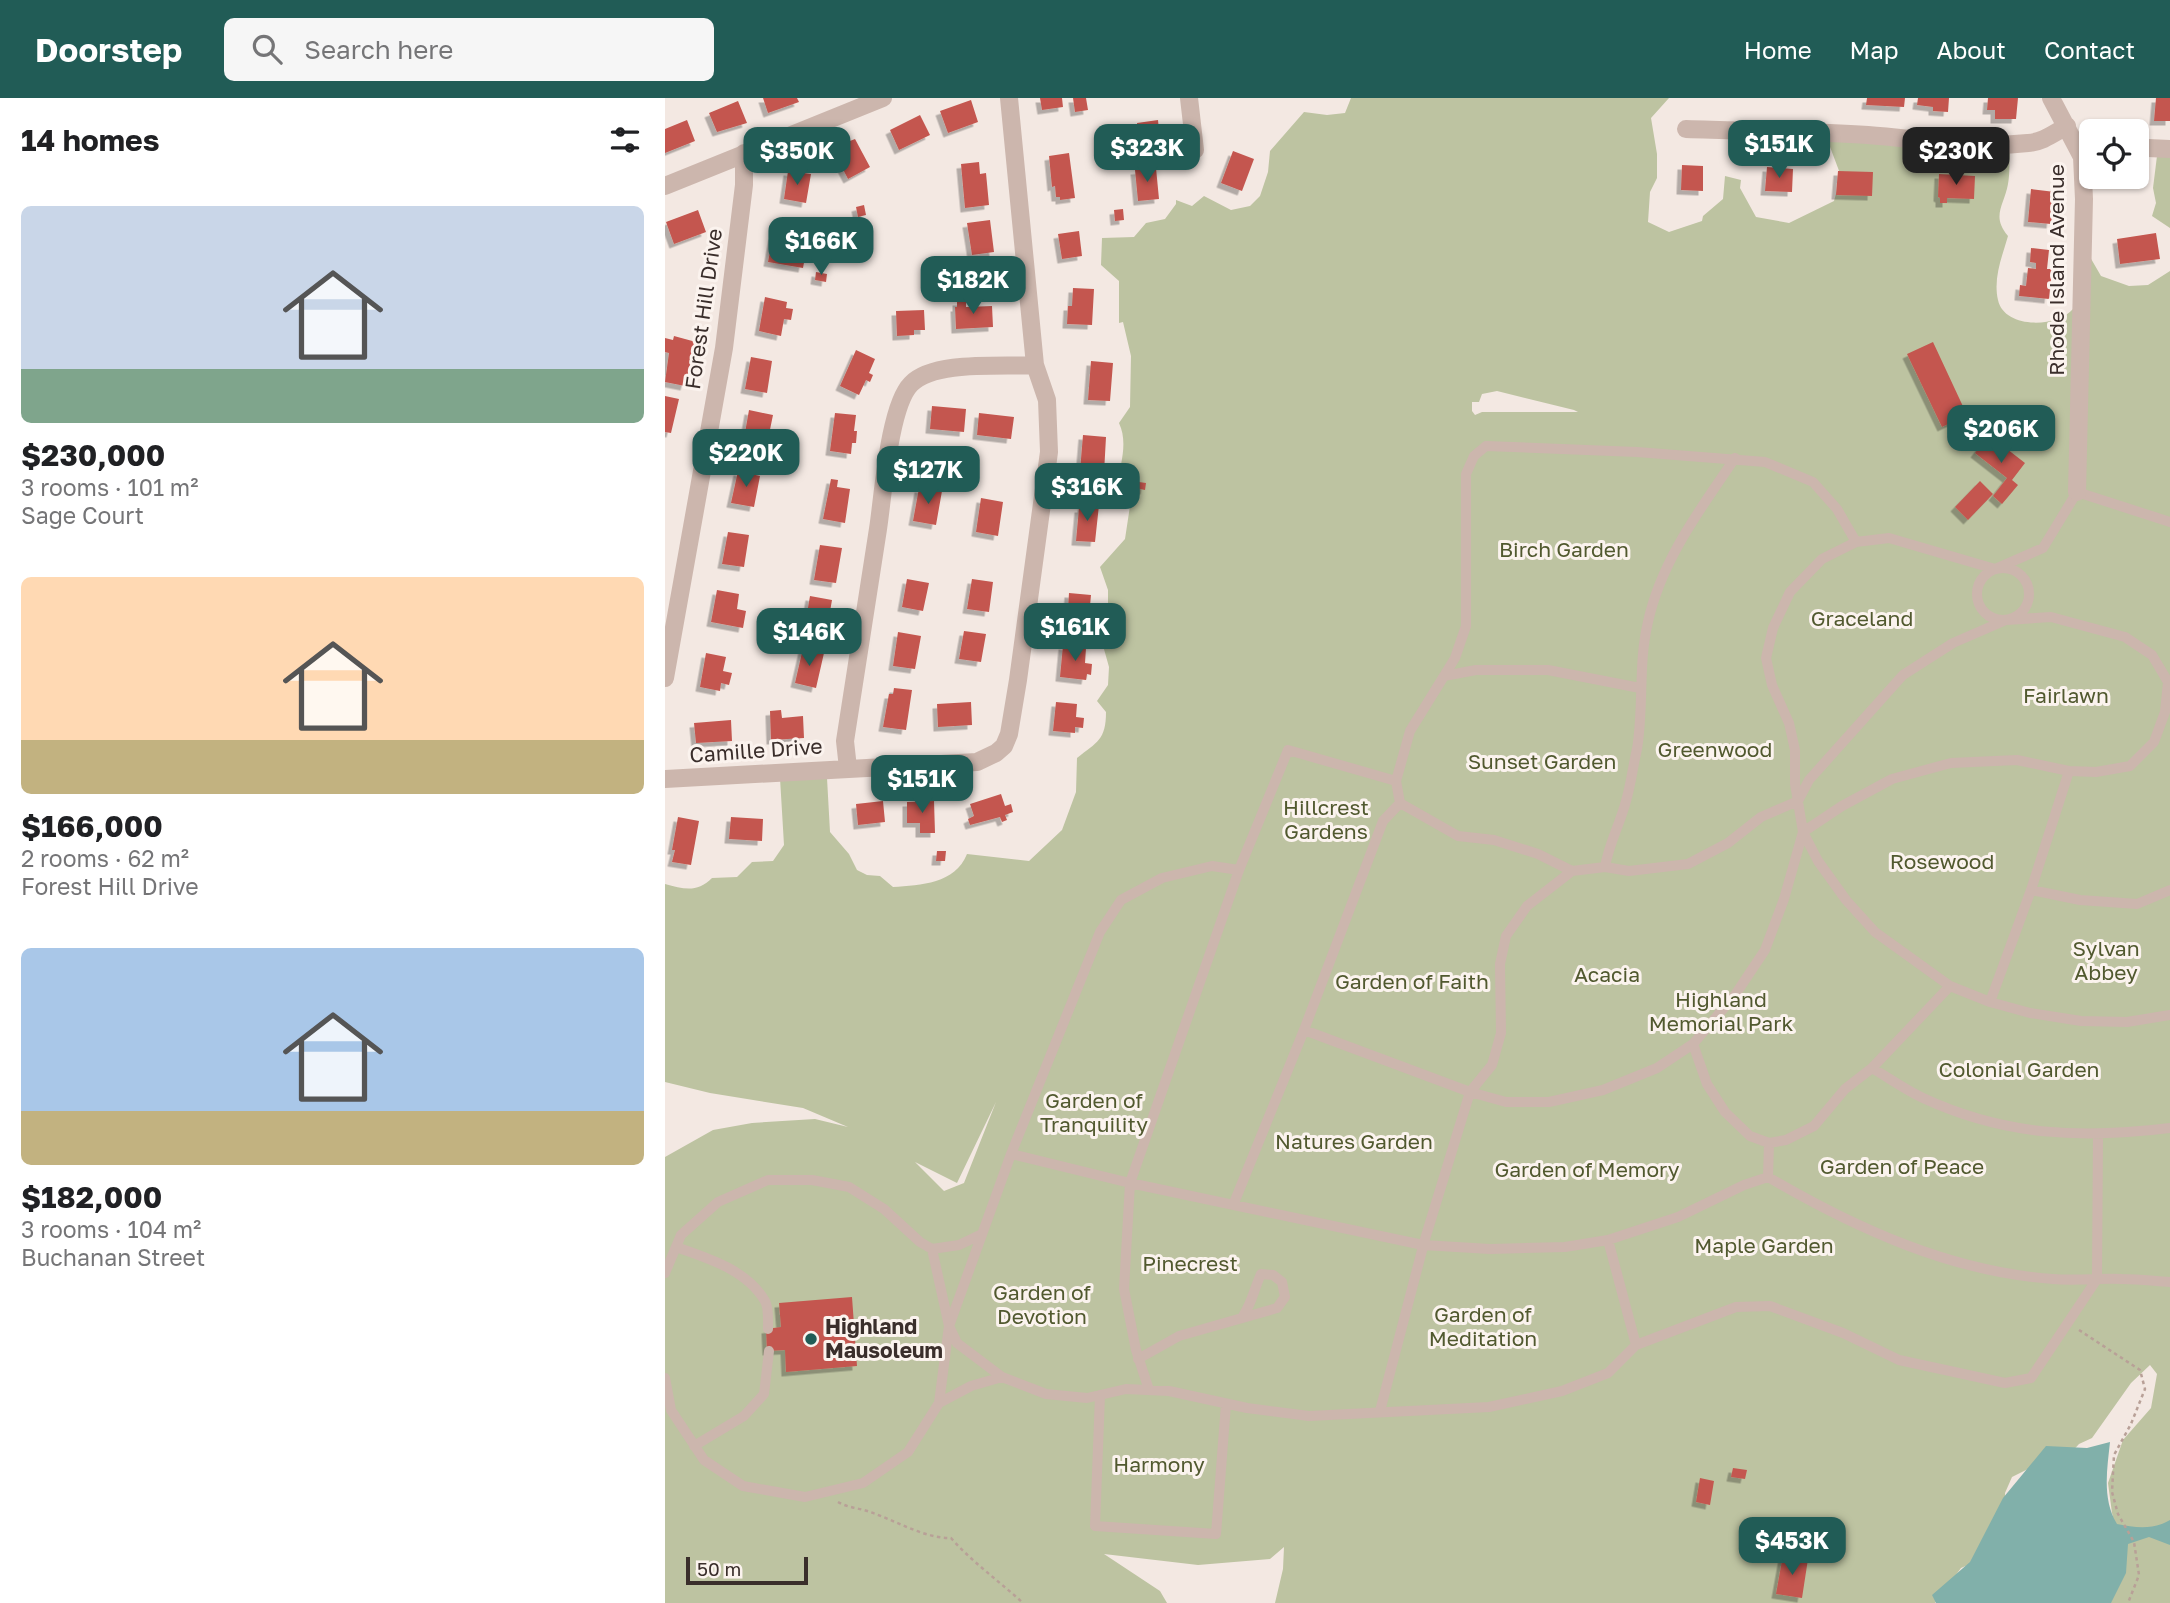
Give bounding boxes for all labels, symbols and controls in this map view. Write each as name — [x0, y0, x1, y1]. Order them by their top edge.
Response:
search box — [224, 18, 714, 81]
text: Doorstep — [35, 30, 182, 69]
icon: search — [248, 30, 286, 68]
text: Search here — [304, 34, 453, 65]
text: Home — [1744, 35, 1812, 64]
text: Map — [1850, 35, 1899, 64]
text: About — [1937, 35, 2006, 64]
text: Contact — [2044, 35, 2135, 64]
map controls — [2079, 119, 2149, 189]
button: locate — [2079, 119, 2149, 189]
pin: $151K — [1730, 120, 1828, 180]
icon: filters — [606, 121, 644, 159]
text: 14 homes — [21, 122, 160, 158]
pin: $323K — [1098, 125, 1196, 184]
pin: $350K — [748, 127, 846, 187]
pin: $230K — [1907, 127, 2005, 187]
text: $151K — [1744, 129, 1814, 157]
text: $323K — [1110, 133, 1184, 161]
text: $350K — [759, 136, 835, 164]
text: $230K — [1918, 136, 1994, 164]
street label: Rhode Island Avenue — [2043, 164, 2069, 376]
pin: $166K — [772, 218, 870, 277]
text: $166K — [784, 226, 858, 254]
street label: Forest Hill Drive — [679, 227, 727, 391]
icon: home — [270, 252, 396, 378]
pin: $182K — [924, 256, 1022, 316]
text: $182K — [937, 265, 1009, 293]
pin: $206K — [1952, 406, 2050, 465]
text: $206K — [1963, 414, 2039, 442]
pin: $220K — [697, 430, 795, 489]
text: $230,000 — [21, 437, 165, 473]
text: $220K — [708, 438, 784, 466]
pin: $127K — [879, 446, 977, 506]
text: $127K — [893, 455, 963, 483]
pin: $316K — [1038, 464, 1136, 523]
text: $316K — [1051, 472, 1123, 500]
text: 3 rooms · 101 m² — [21, 473, 198, 501]
text: Sage Court — [21, 501, 144, 529]
park label: Birch Garden — [1499, 536, 1629, 562]
pin: $161K — [1026, 603, 1124, 663]
park label: Graceland — [1811, 605, 1913, 631]
pin: $146K — [760, 608, 858, 668]
text: $161K — [1040, 612, 1110, 640]
text: $146K — [773, 617, 845, 645]
icon: home — [270, 623, 396, 749]
park label: Fairlawn — [2023, 682, 2109, 708]
street label: Camille Drive — [689, 732, 823, 768]
park label: Greenwood — [1658, 736, 1772, 762]
park label: Sunset Garden — [1468, 748, 1616, 774]
pin: $151K — [873, 756, 971, 815]
text: $151K — [887, 764, 957, 792]
park label: Hillcrest Gardens — [1283, 794, 1369, 844]
text: $166,000 — [21, 808, 163, 844]
text: 2 rooms · 62 m² — [21, 844, 189, 872]
park label: Rosewood — [1890, 848, 1994, 874]
text: Forest Hill Drive — [21, 872, 199, 900]
park label: Sylvan Abbey — [2072, 935, 2140, 985]
park label: Acacia — [1574, 961, 1640, 987]
park label: Garden of Faith — [1335, 968, 1489, 994]
park label: Highland Memorial Park — [1649, 986, 1793, 1036]
icon: home — [270, 994, 396, 1120]
park label: Colonial Garden — [1938, 1056, 2100, 1082]
park label: Garden of Tranquility — [1040, 1087, 1148, 1137]
park label: Natures Garden — [1275, 1128, 1433, 1154]
park label: Garden of Peace — [1820, 1153, 1984, 1179]
park label: Garden of Memory — [1494, 1156, 1680, 1182]
text: $182,000 — [21, 1179, 162, 1215]
text: 3 rooms · 104 m² — [21, 1215, 201, 1243]
park label: Maple Garden — [1694, 1232, 1834, 1258]
text: Buchanan Street — [21, 1243, 205, 1271]
park label: Pinecrest — [1142, 1250, 1238, 1276]
park label: Garden of Devotion — [993, 1279, 1091, 1329]
park label: Garden of Meditation — [1429, 1301, 1537, 1351]
place label: Highland Mausoleum — [825, 1313, 943, 1363]
marker: Highland Mausoleum — [803, 1331, 819, 1347]
park label: Harmony — [1113, 1451, 1205, 1477]
pin: $453K — [1743, 1518, 1841, 1577]
text: $453K — [1755, 1526, 1829, 1554]
scale bar — [686, 1554, 809, 1586]
text: 50 m — [697, 1557, 741, 1580]

